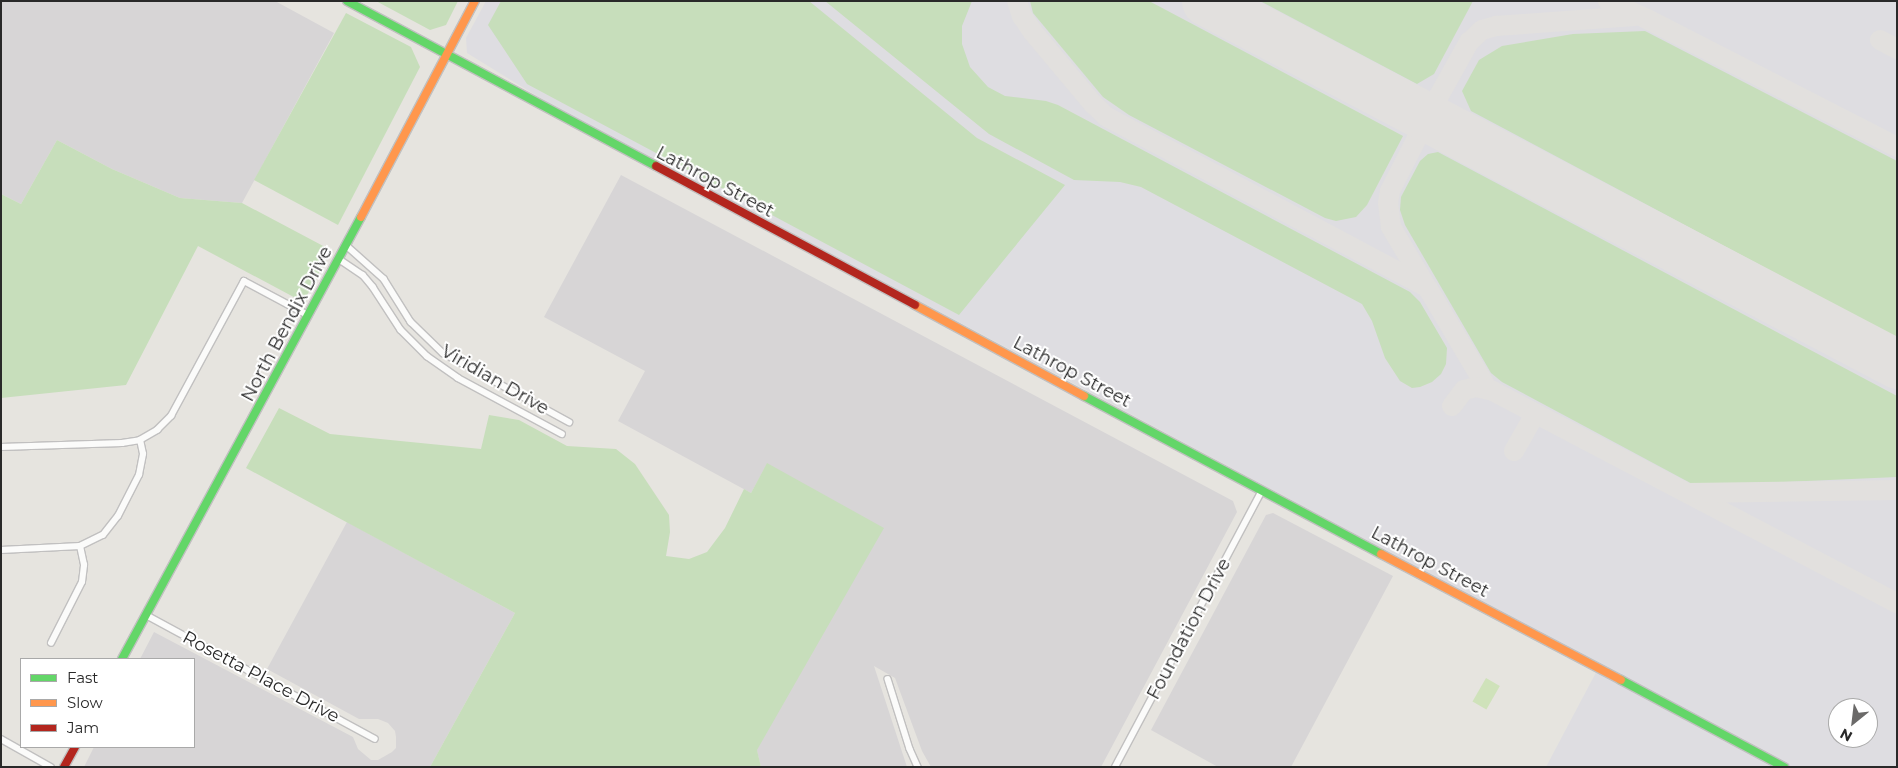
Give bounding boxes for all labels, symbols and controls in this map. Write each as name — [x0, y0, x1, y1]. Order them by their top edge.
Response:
street label: Lathrop Street — [652, 142, 778, 222]
street label: North Bendix Drive — [237, 243, 337, 405]
street label: Lathrop Street — [1009, 332, 1135, 412]
street label: Viridian Drive — [437, 340, 553, 420]
street label: Lathrop Street — [1367, 522, 1493, 602]
street label: Foundation Drive — [1143, 555, 1235, 703]
street label: Rosetta Place Drive — [179, 627, 343, 727]
legend — [20, 658, 195, 748]
text: Fast — [67, 668, 98, 687]
text: Slow — [67, 693, 103, 712]
north arrow — [1828, 698, 1878, 748]
text: Jam — [67, 718, 99, 737]
text: N — [1837, 725, 1856, 746]

